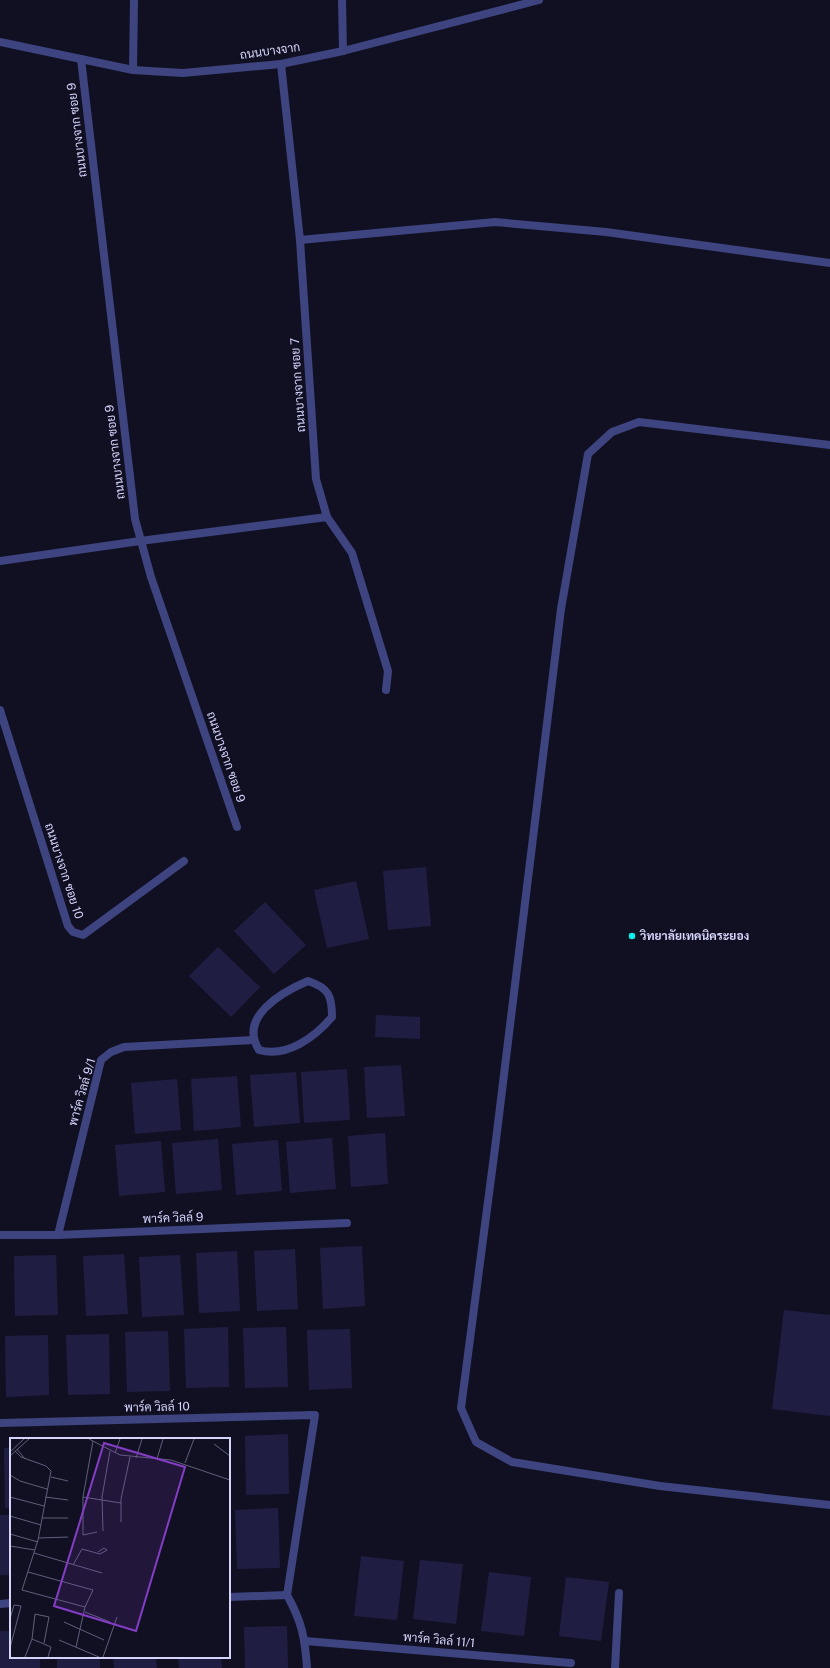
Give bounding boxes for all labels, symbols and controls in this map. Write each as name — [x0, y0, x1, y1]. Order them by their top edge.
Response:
street label: ถนนบางจาก — [239, 40, 301, 62]
street label: ถนนบางจาก ซอย 9 — [64, 82, 90, 178]
street label: ถนนบางจาก ซอย 7 — [288, 337, 308, 433]
street label: ถนนบางจาก ซอย 9 — [102, 404, 128, 500]
street label: ถนนบางจาก ซอย 9 — [204, 710, 248, 804]
street label: ถนนบางจาก ซอย 10 — [42, 821, 86, 921]
place label: วิทยาลัยเทคนิคระยอง — [639, 929, 750, 943]
marker: วิทยาลัยเทคนิคระยอง — [627, 931, 637, 941]
street label: พาร์ค วิลล์ 9/1 — [65, 1056, 98, 1128]
street label: พาร์ค วิลล์ 9 — [142, 1209, 204, 1226]
street label: พาร์ค วิลล์ 10 — [124, 1398, 190, 1415]
inset map — [10, 1438, 230, 1658]
street label: พาร์ค วิลล์ 11/1 — [402, 1629, 476, 1650]

